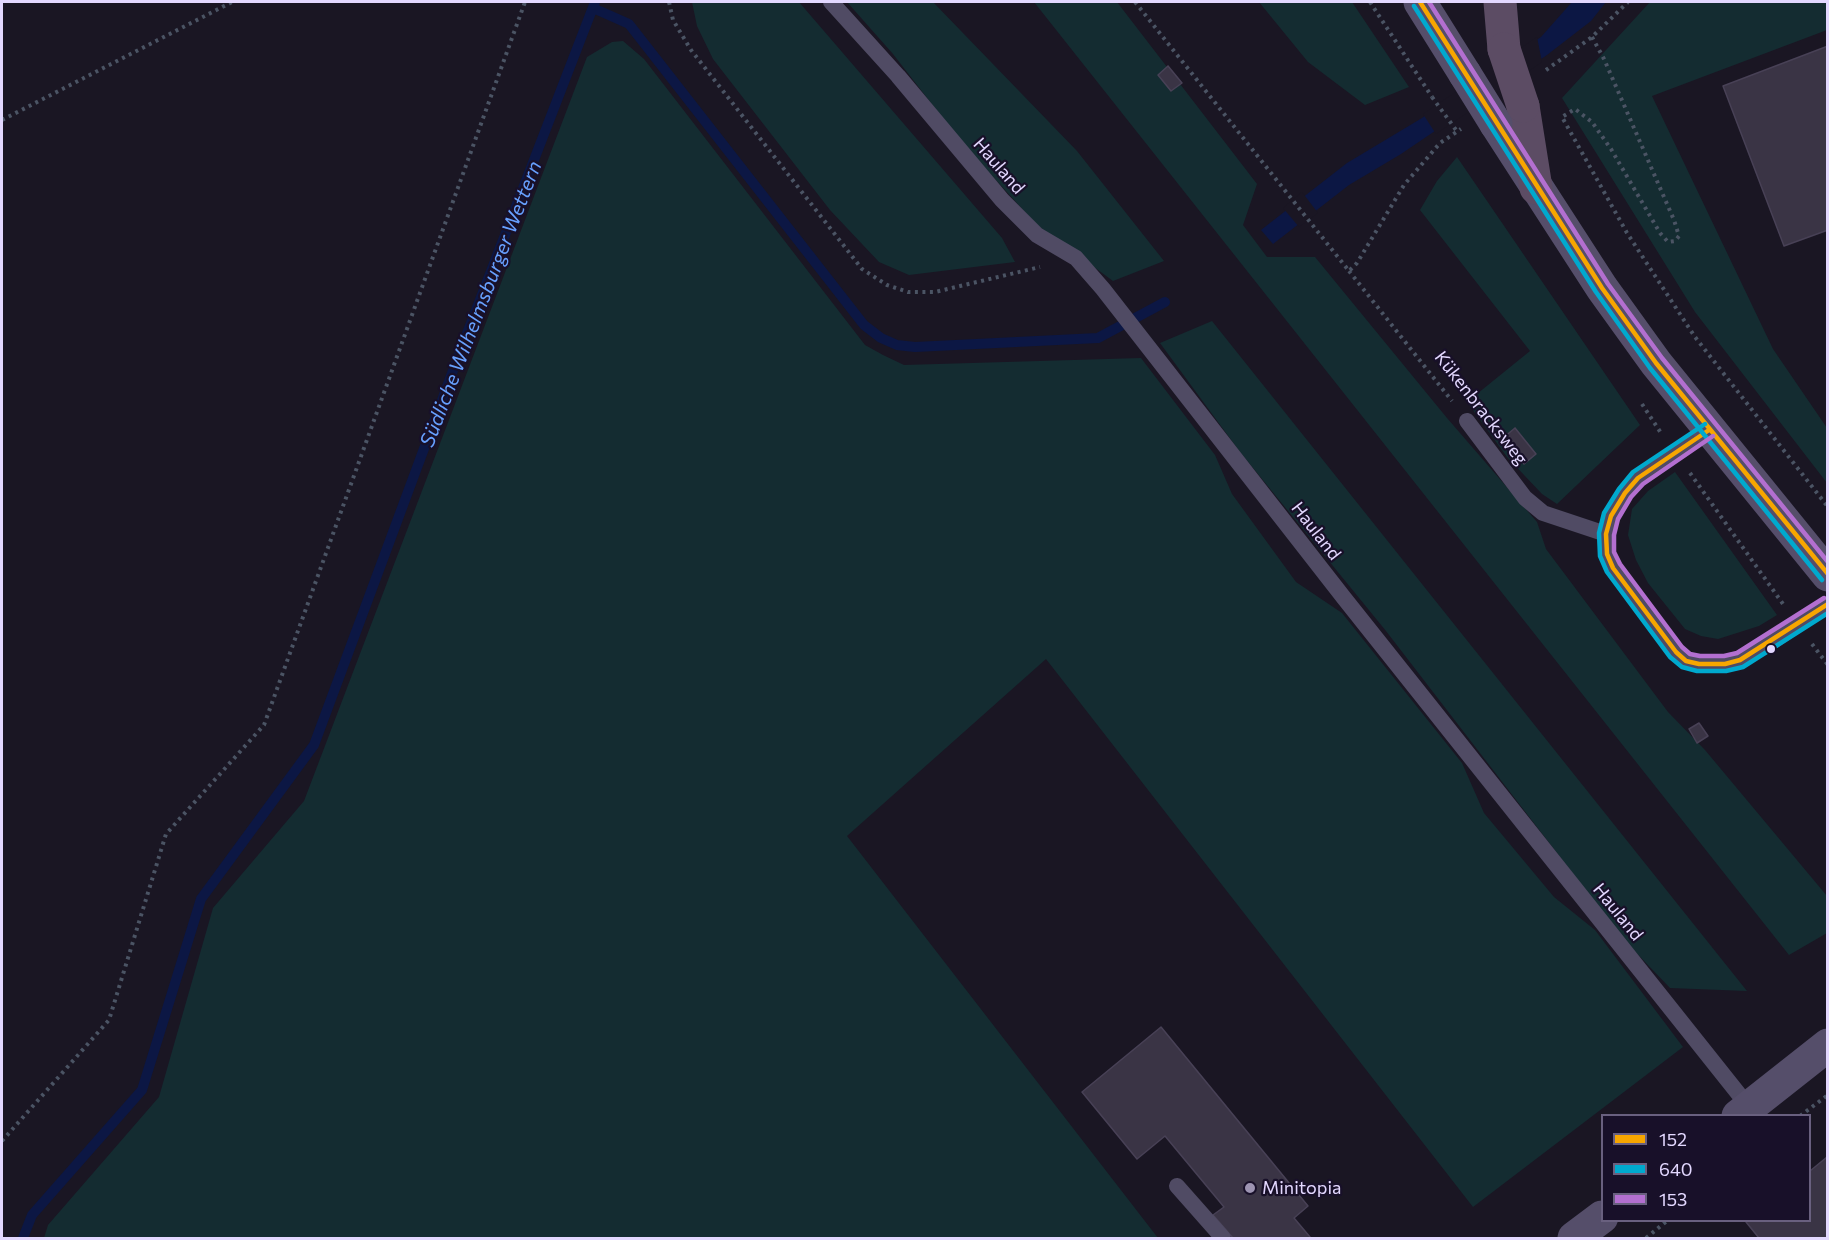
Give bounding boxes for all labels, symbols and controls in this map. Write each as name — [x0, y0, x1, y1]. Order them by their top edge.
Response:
street label: Hauland — [969, 133, 1029, 199]
water label: Südliche Wilhelmsburger Wettern — [415, 158, 547, 450]
street label: Kükenbracksweg — [1430, 347, 1532, 469]
street label: Hauland — [1287, 498, 1345, 564]
unlabelled marker — [1765, 643, 1777, 655]
street label: Hauland — [1588, 879, 1648, 945]
legend — [1601, 1114, 1811, 1222]
text: 152 — [1659, 1128, 1687, 1150]
text: 640 — [1659, 1158, 1692, 1180]
place label: Minitopia — [1262, 1177, 1341, 1199]
marker: Minitopia — [1243, 1181, 1257, 1195]
text: 153 — [1659, 1188, 1687, 1210]

